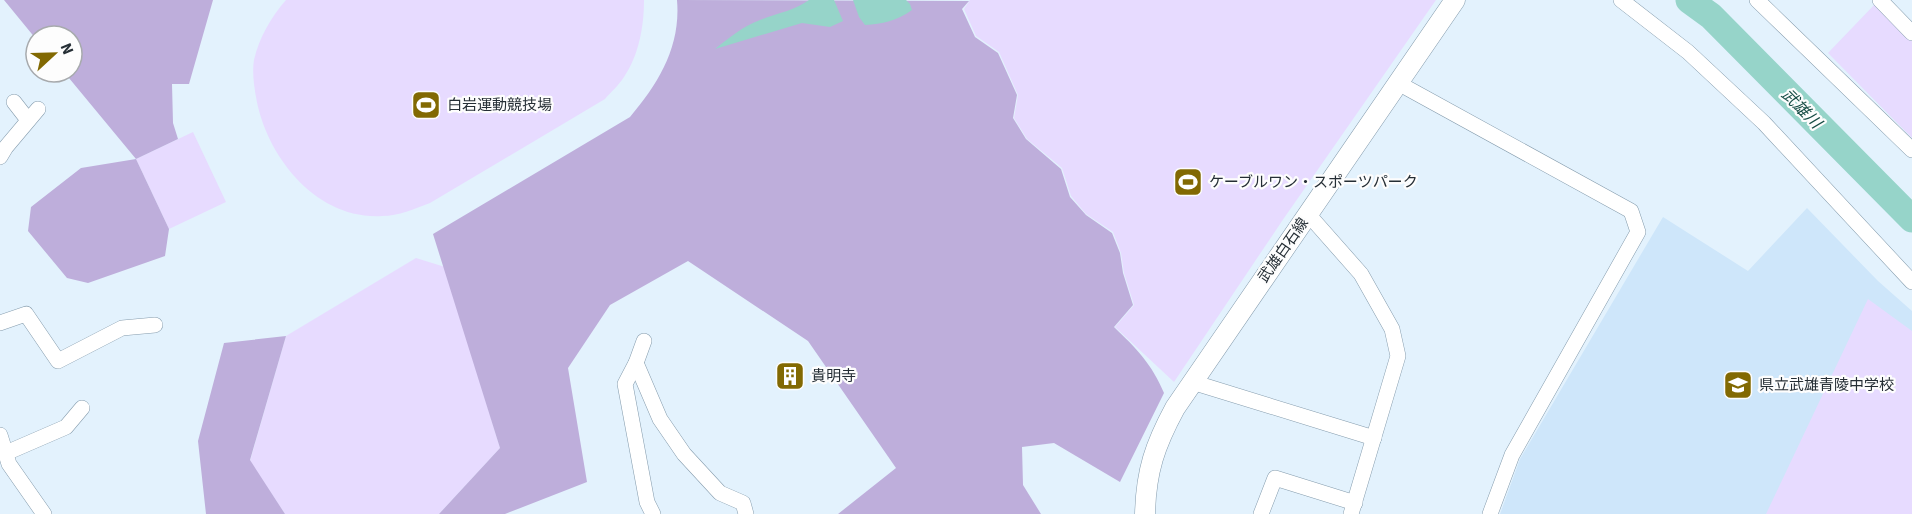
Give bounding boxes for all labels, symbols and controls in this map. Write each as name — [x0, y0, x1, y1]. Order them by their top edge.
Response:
north arrow — [24, 24, 84, 84]
text: N — [55, 40, 79, 58]
water label: 武雄川 — [1777, 84, 1827, 135]
sports icon: 白岩運動競技場 — [410, 89, 442, 121]
place label: 白岩運動競技場 — [447, 95, 552, 116]
sports icon: ケーブルワン・スポーツパーク — [1172, 166, 1204, 198]
place label: ケーブルワン・スポーツパーク — [1209, 172, 1418, 193]
street label: 武雄白石線 — [1253, 214, 1314, 287]
building icon: 貴明寺 — [774, 360, 806, 392]
place label: 貴明寺 — [811, 366, 856, 387]
school or university icon: 県立武雄青陵中学校 — [1722, 369, 1754, 401]
place label: 県立武雄青陵中学校 — [1759, 375, 1894, 396]

